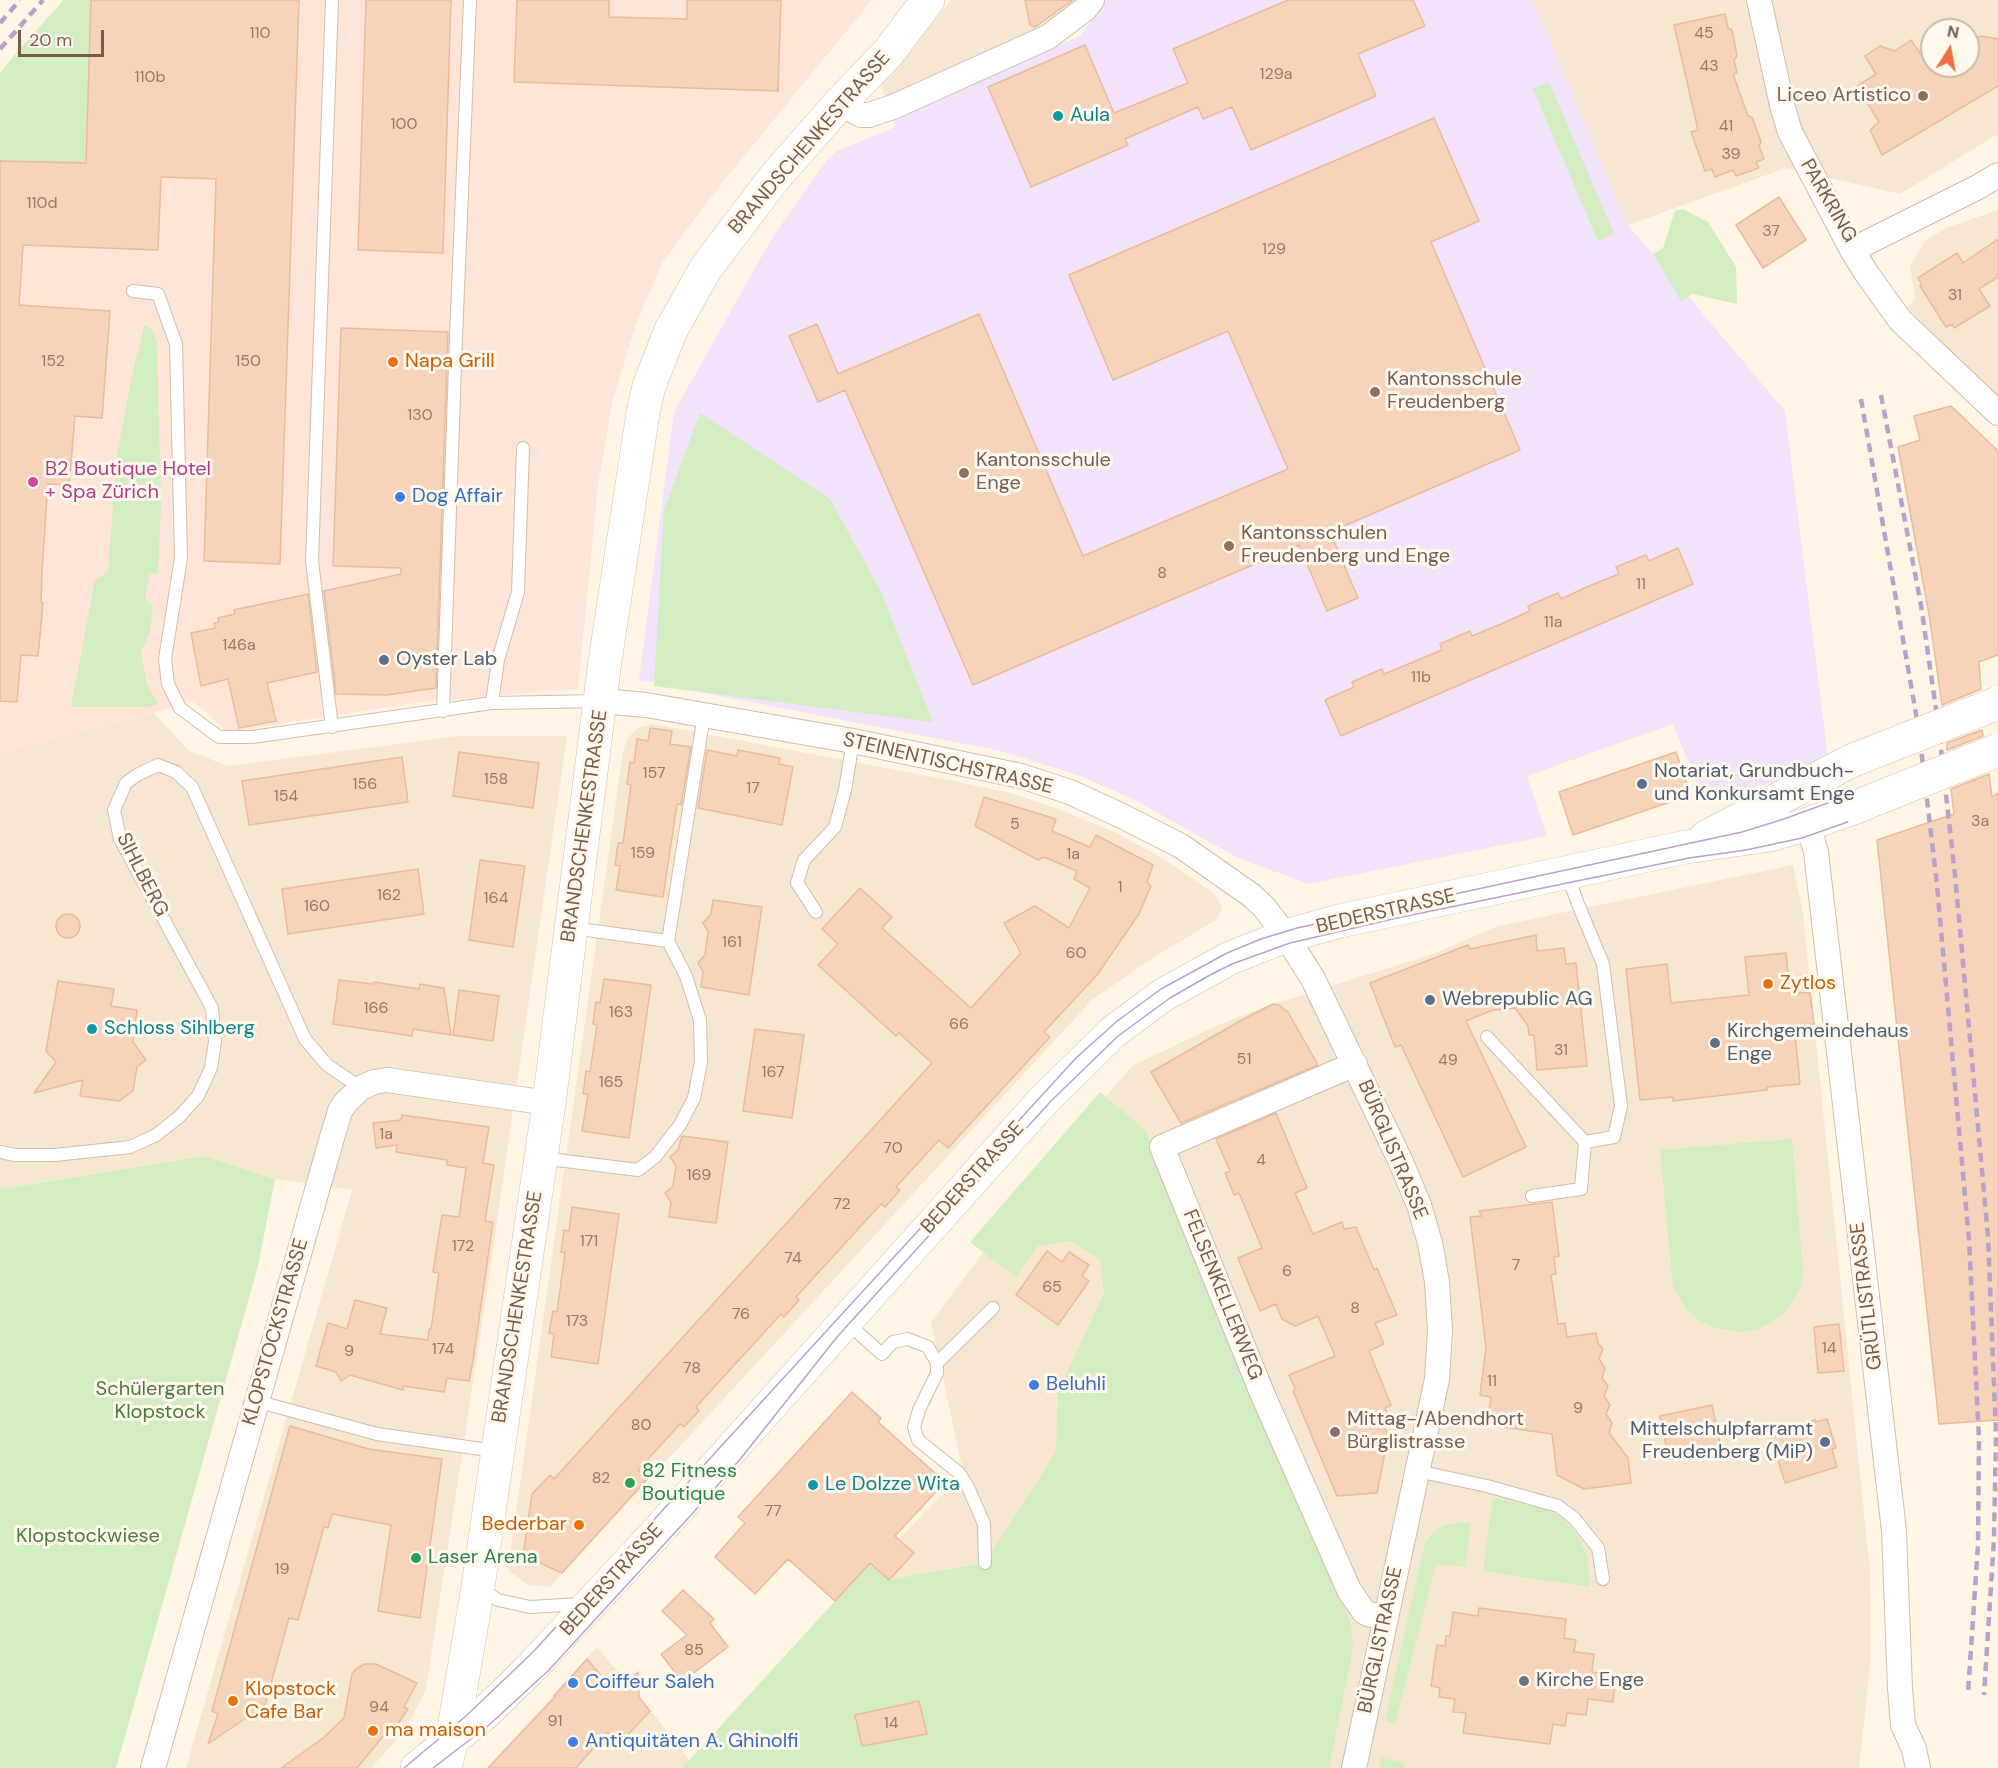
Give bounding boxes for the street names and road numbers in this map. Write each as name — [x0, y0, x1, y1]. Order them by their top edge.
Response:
street label: BRANDSCHENKESTRASSE — [724, 47, 896, 239]
street label: PARKRING — [1795, 155, 1861, 247]
street label: BRANDSCHENKESTRASSE — [557, 708, 613, 944]
street label: STEINENTISCHSTRASSE — [841, 728, 1055, 800]
street label: SIHLBERG — [111, 829, 173, 921]
street label: BEDERSTRASSE — [1314, 884, 1458, 940]
street label: BÜRGLISTRASSE — [1352, 1076, 1432, 1224]
street label: BEDERSTRASSE — [916, 1117, 1030, 1239]
street label: BRANDSCHENKESTRASSE — [488, 1189, 548, 1425]
street label: FELSENKELLERWEG — [1177, 1206, 1267, 1384]
street label: GRÜTLISTRASSE — [1846, 1221, 1888, 1371]
street label: KLOPSTOCKSTRASSE — [238, 1236, 314, 1428]
street label: BEDERSTRASSE — [555, 1519, 669, 1641]
street label: BÜRGLISTRASSE — [1354, 1564, 1408, 1716]

